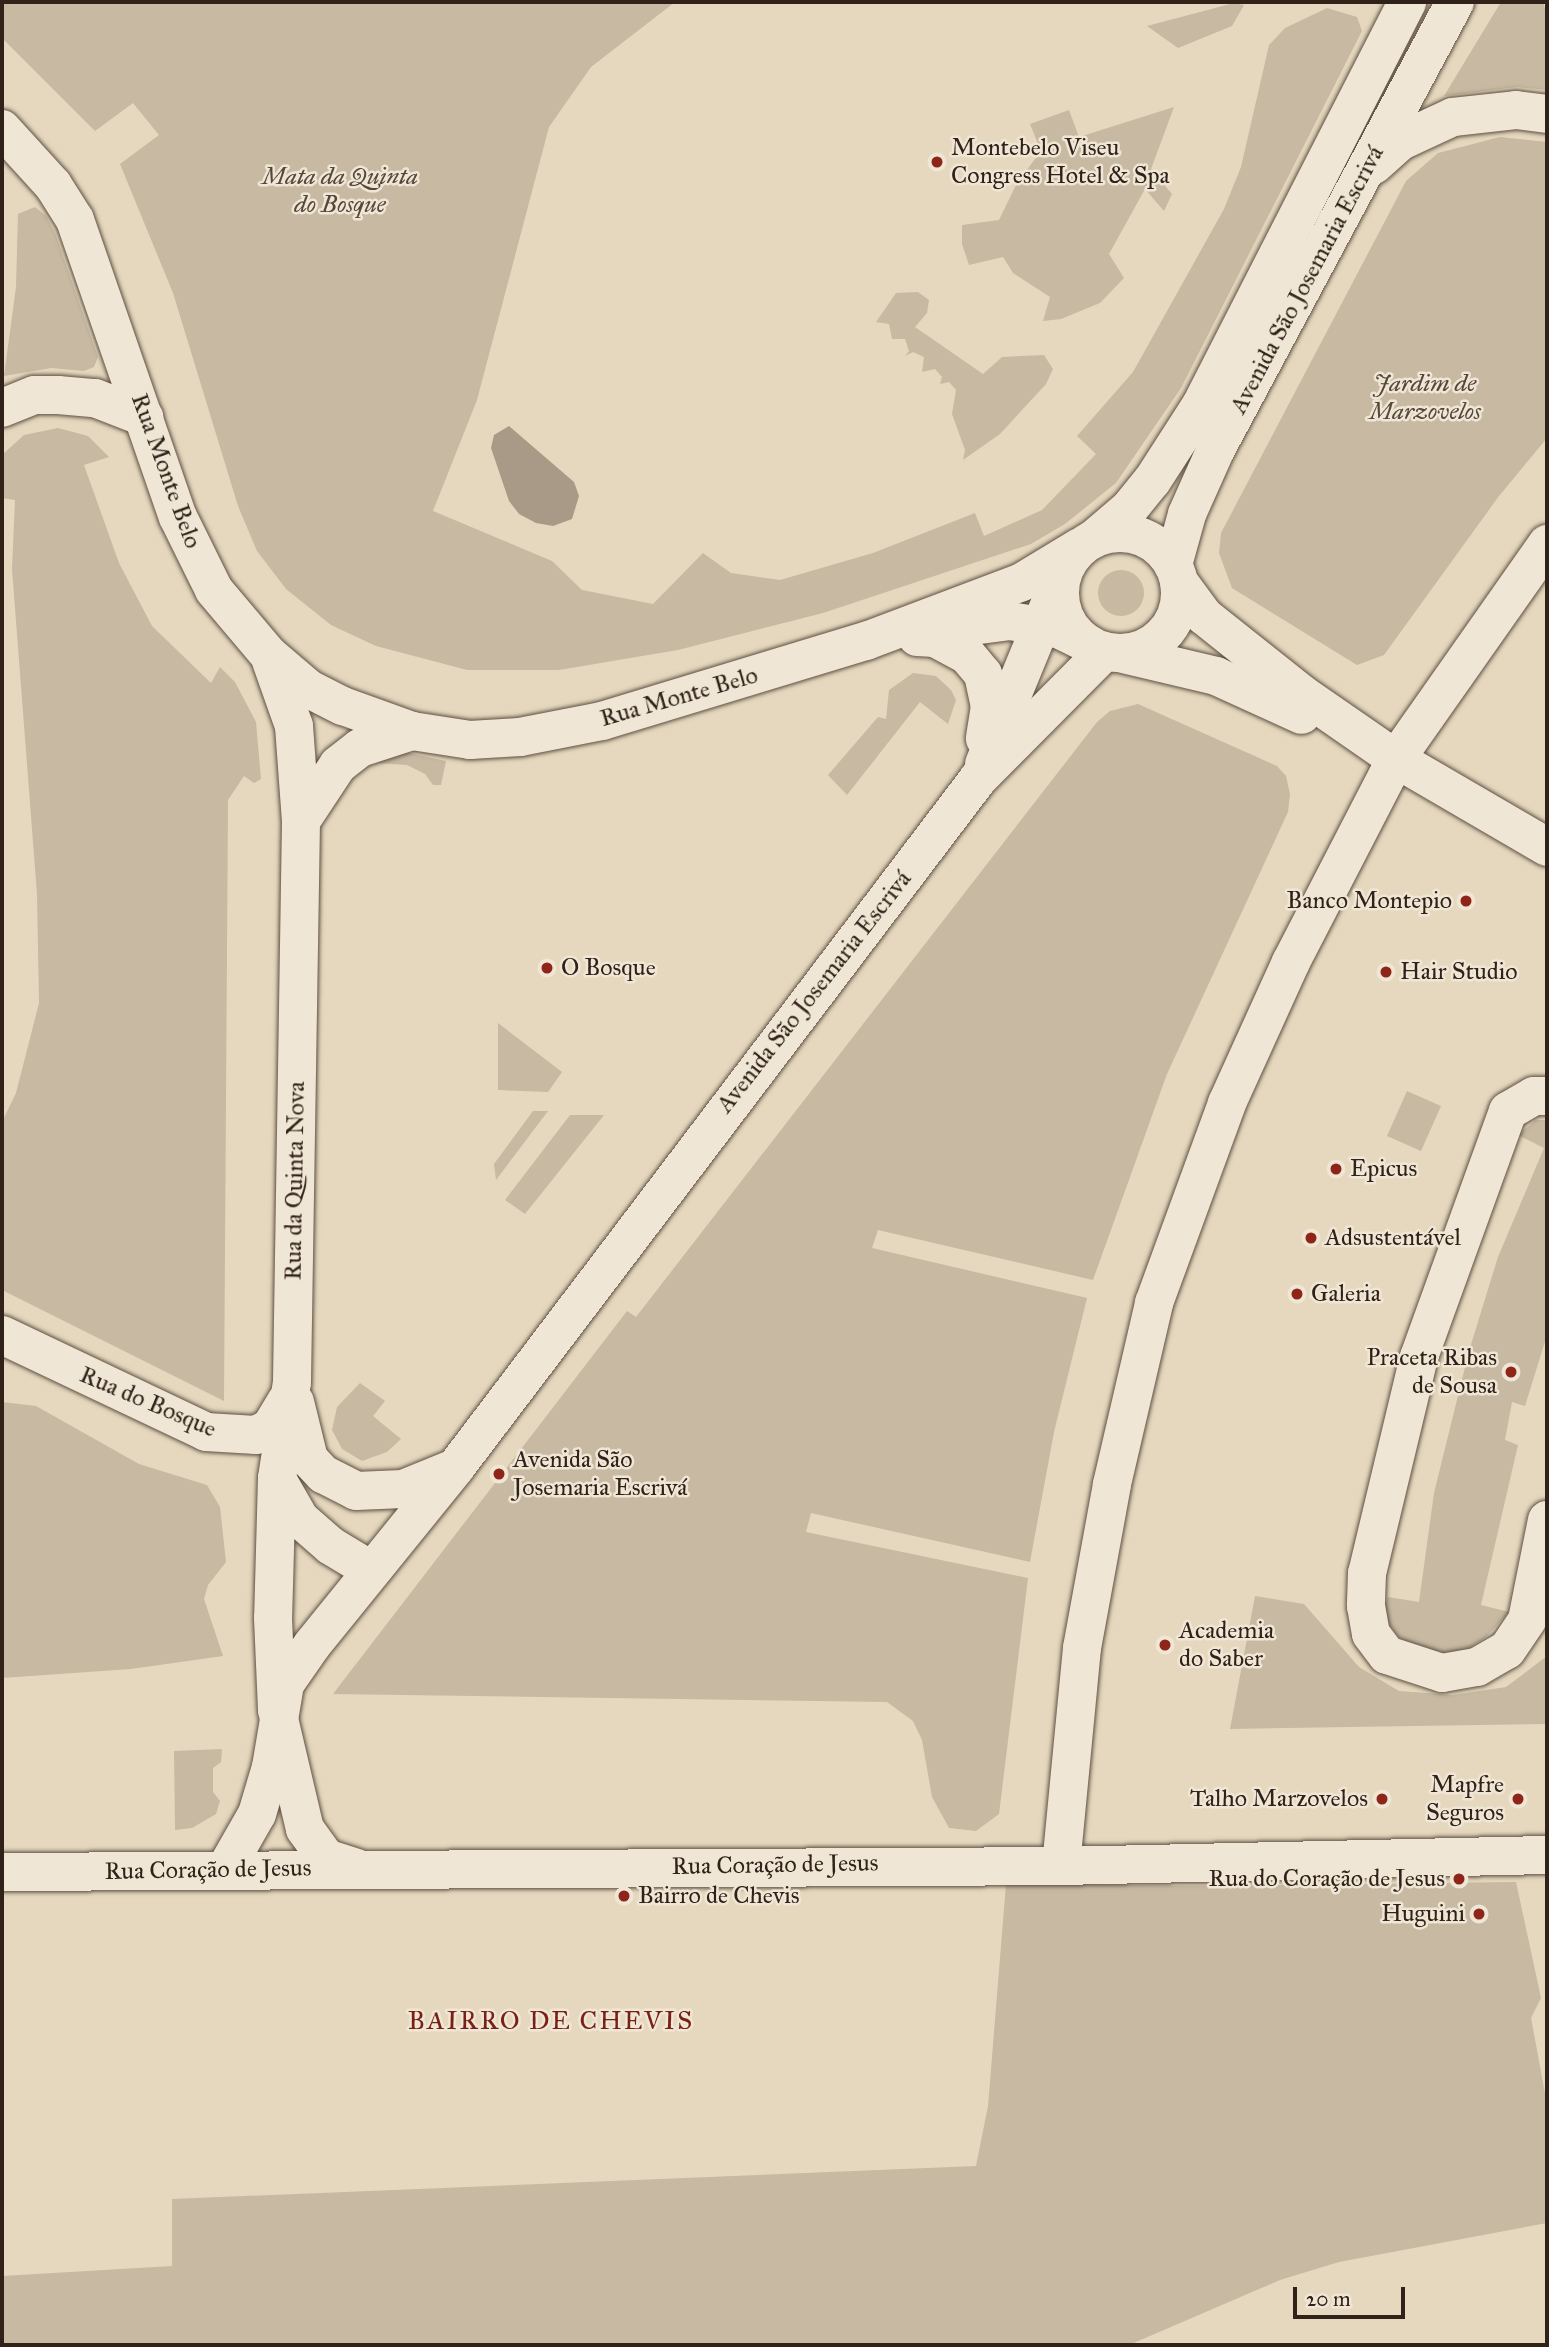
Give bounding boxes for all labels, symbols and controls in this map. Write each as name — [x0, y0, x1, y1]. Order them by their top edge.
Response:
place label: Montebelo Viseu Congress Hotel & Spa — [951, 134, 1170, 190]
street label: Avenida São Josemaria Escrivá — [1224, 141, 1390, 419]
marker: Montebelo Viseu Congress Hotel & Spa — [929, 154, 945, 170]
park label: Mata da Quinta do Bosque — [262, 163, 418, 219]
park label: Jardim de Marzovelos — [1369, 370, 1481, 426]
street label: Rua Monte Belo — [125, 390, 207, 552]
street label: Rua Monte Belo — [597, 661, 761, 733]
street label: Avenida São Josemaria Escrivá — [711, 865, 917, 1119]
place label: Banco Montepio — [1287, 887, 1452, 915]
marker: Banco Montepio — [1458, 893, 1474, 909]
place label: O Bosque — [561, 954, 656, 982]
place label: Hair Studio — [1400, 958, 1518, 986]
marker: O Bosque — [539, 960, 555, 976]
marker: Hair Studio — [1378, 964, 1394, 980]
street label: Rua da Quinta Nova — [279, 1081, 311, 1281]
place label: Epicus — [1350, 1155, 1417, 1183]
marker: Epicus — [1328, 1161, 1344, 1177]
place label: Adsustentável — [1325, 1224, 1461, 1252]
marker: Adsustentável — [1303, 1230, 1319, 1246]
place label: Galeria — [1311, 1280, 1381, 1308]
marker: Galeria — [1289, 1286, 1305, 1302]
place label: Praceta Ribas de Sousa — [1366, 1344, 1497, 1400]
street label: Rua do Bosque — [75, 1360, 221, 1444]
marker: Praceta Ribas de Sousa — [1503, 1364, 1519, 1380]
place label: Avenida São Josemaria Escrivá — [513, 1446, 687, 1502]
marker: Avenida São Josemaria Escrivá — [491, 1466, 507, 1482]
place label: Academia do Saber — [1179, 1617, 1274, 1673]
marker: Academia do Saber — [1157, 1637, 1173, 1653]
place label: Mapfre Seguros — [1426, 1771, 1504, 1827]
place label: Talho Marzovelos — [1190, 1785, 1368, 1813]
marker: Talho Marzovelos — [1374, 1791, 1390, 1807]
marker: Mapfre Seguros — [1510, 1791, 1526, 1807]
street label: Rua Coração de Jesus — [671, 1849, 879, 1881]
street label: Rua Coração de Jesus — [104, 1854, 312, 1886]
place label: Rua do Coração de Jesus — [1209, 1865, 1445, 1893]
marker: Rua do Coração de Jesus — [1451, 1871, 1467, 1887]
place label: Bairro de Chevis — [638, 1882, 800, 1910]
marker: Bairro de Chevis — [616, 1888, 632, 1904]
place label: Huguini — [1381, 1900, 1465, 1928]
marker: Huguini — [1471, 1906, 1487, 1922]
district label: BAIRRO DE CHEVIS — [410, 2005, 692, 2037]
scale bar — [1297, 2274, 1409, 2318]
text: 20 m — [1306, 2286, 1351, 2312]

